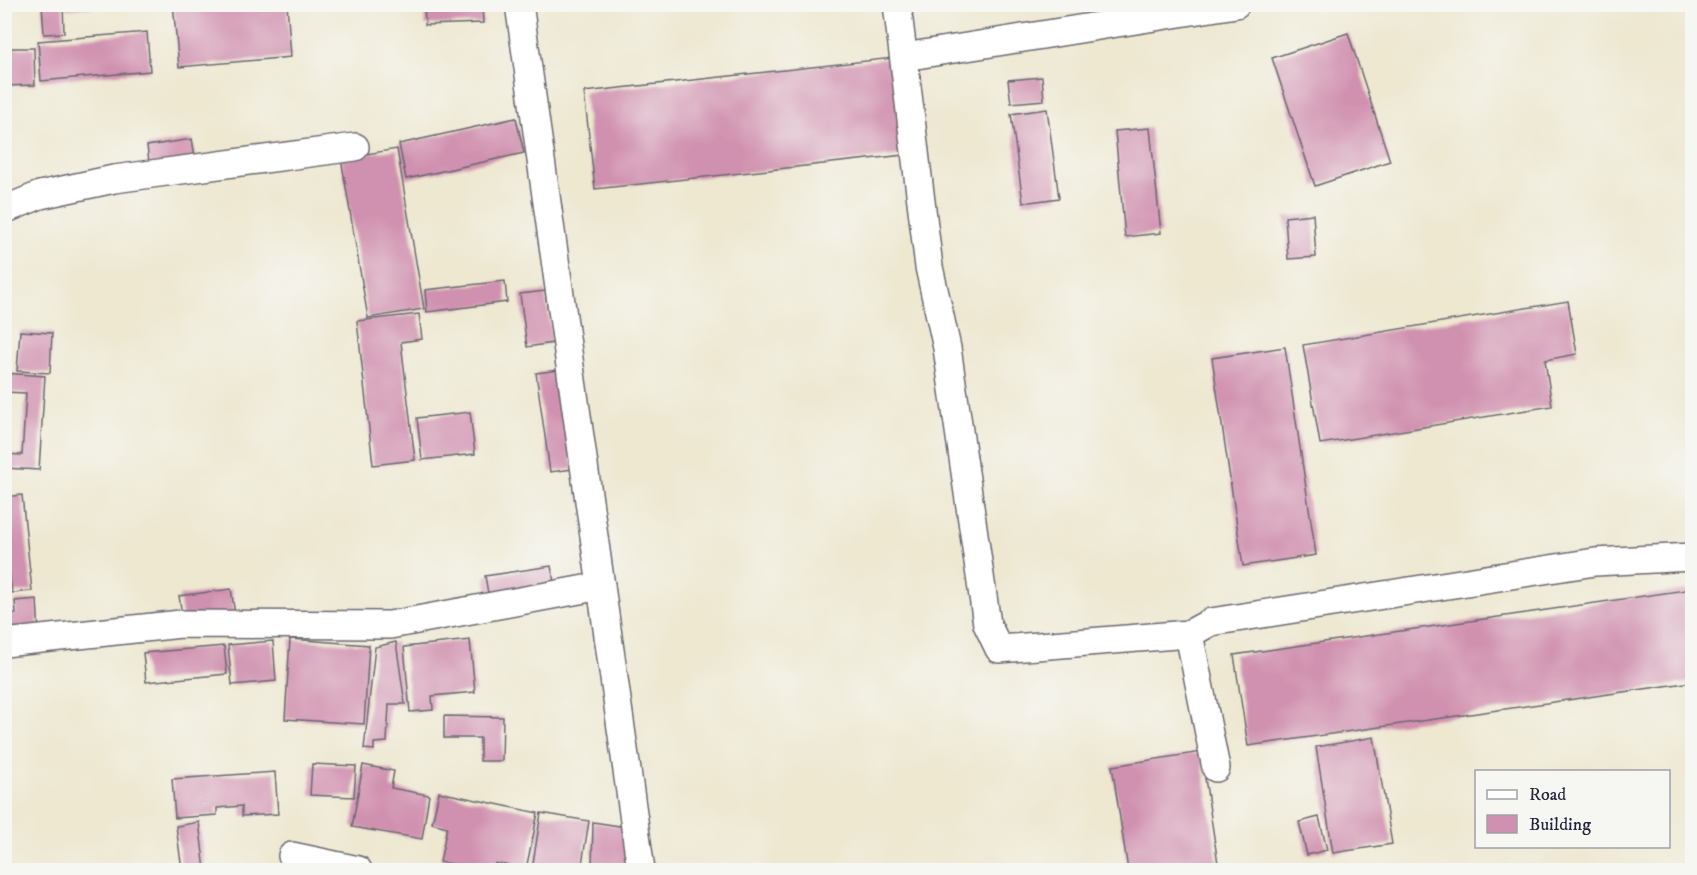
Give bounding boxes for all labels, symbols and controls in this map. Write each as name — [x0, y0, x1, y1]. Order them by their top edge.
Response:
legend — [1475, 770, 1670, 848]
text: Road — [1529, 784, 1566, 806]
text: Building — [1529, 814, 1591, 836]

